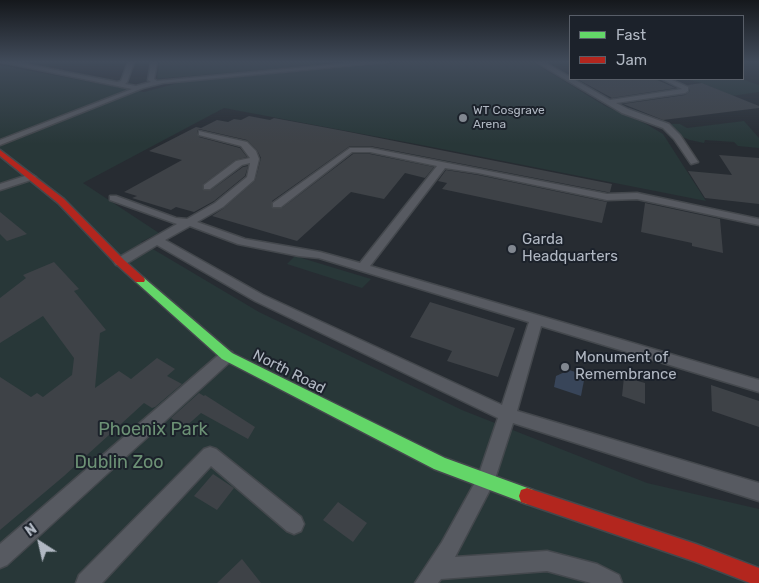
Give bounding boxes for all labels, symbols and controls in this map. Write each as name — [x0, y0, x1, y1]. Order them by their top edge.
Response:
legend — [569, 15, 744, 80]
text: Fast — [616, 26, 646, 44]
text: Jam — [616, 51, 647, 69]
place label: WT Cosgrave Arena — [473, 104, 545, 132]
marker: WT Cosgrave Arena — [457, 112, 469, 124]
place label: Garda Headquarters — [522, 231, 618, 266]
marker: Garda Headquarters — [506, 243, 518, 255]
street label: North Road — [250, 346, 328, 398]
place label: Monument of Remembrance — [575, 349, 677, 384]
marker: Monument of Remembrance — [559, 361, 571, 373]
park label: Phoenix Park — [98, 419, 208, 441]
park label: Dublin Zoo — [74, 452, 164, 474]
north arrow — [15, 518, 65, 568]
text: N — [22, 520, 40, 540]

